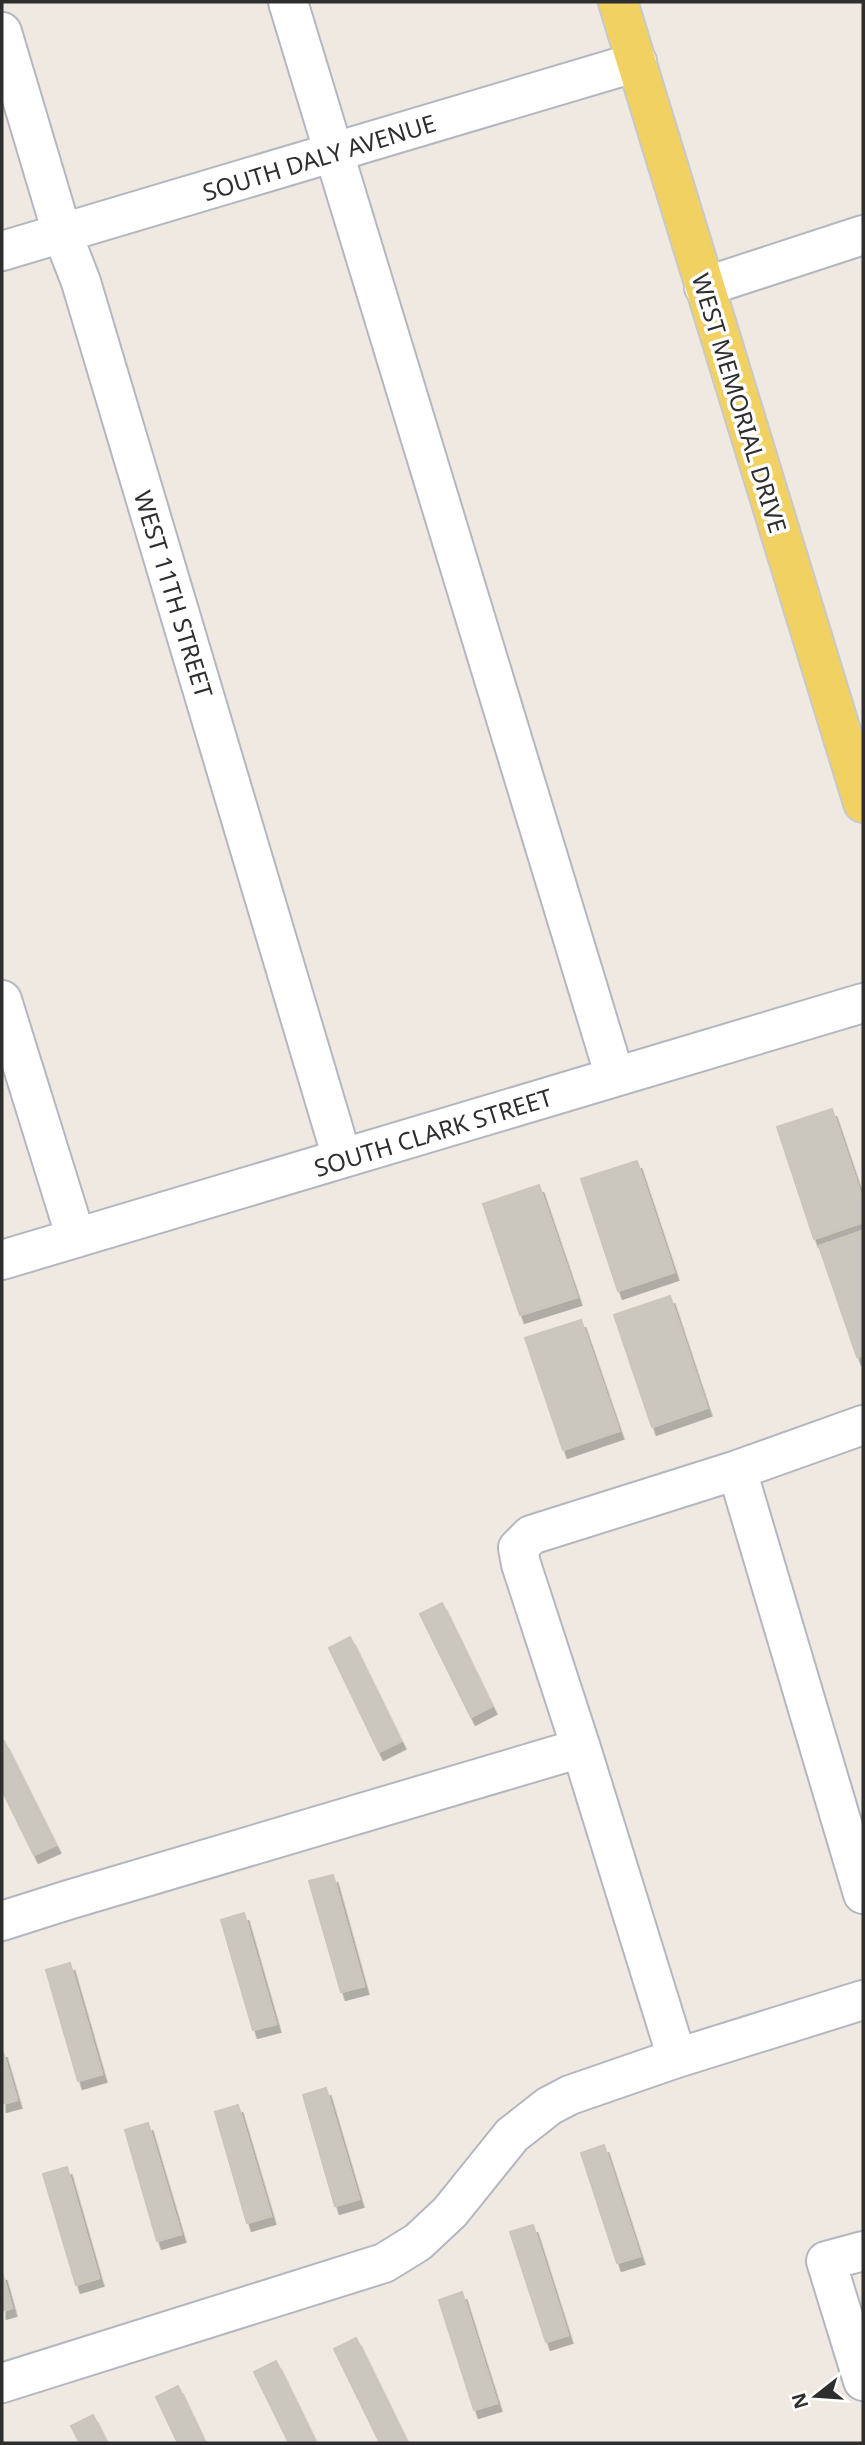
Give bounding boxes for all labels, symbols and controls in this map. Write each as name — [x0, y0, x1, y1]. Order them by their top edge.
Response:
street label: SOUTH DALY AVENUE — [198, 106, 440, 208]
street label: WEST MEMORIAL DRIVE — [685, 269, 795, 537]
street label: WEST 11TH STREET — [127, 487, 221, 702]
street label: SOUTH CLARK STREET — [310, 1080, 557, 1184]
north arrow — [781, 2361, 851, 2431]
text: N — [785, 2390, 814, 2412]

